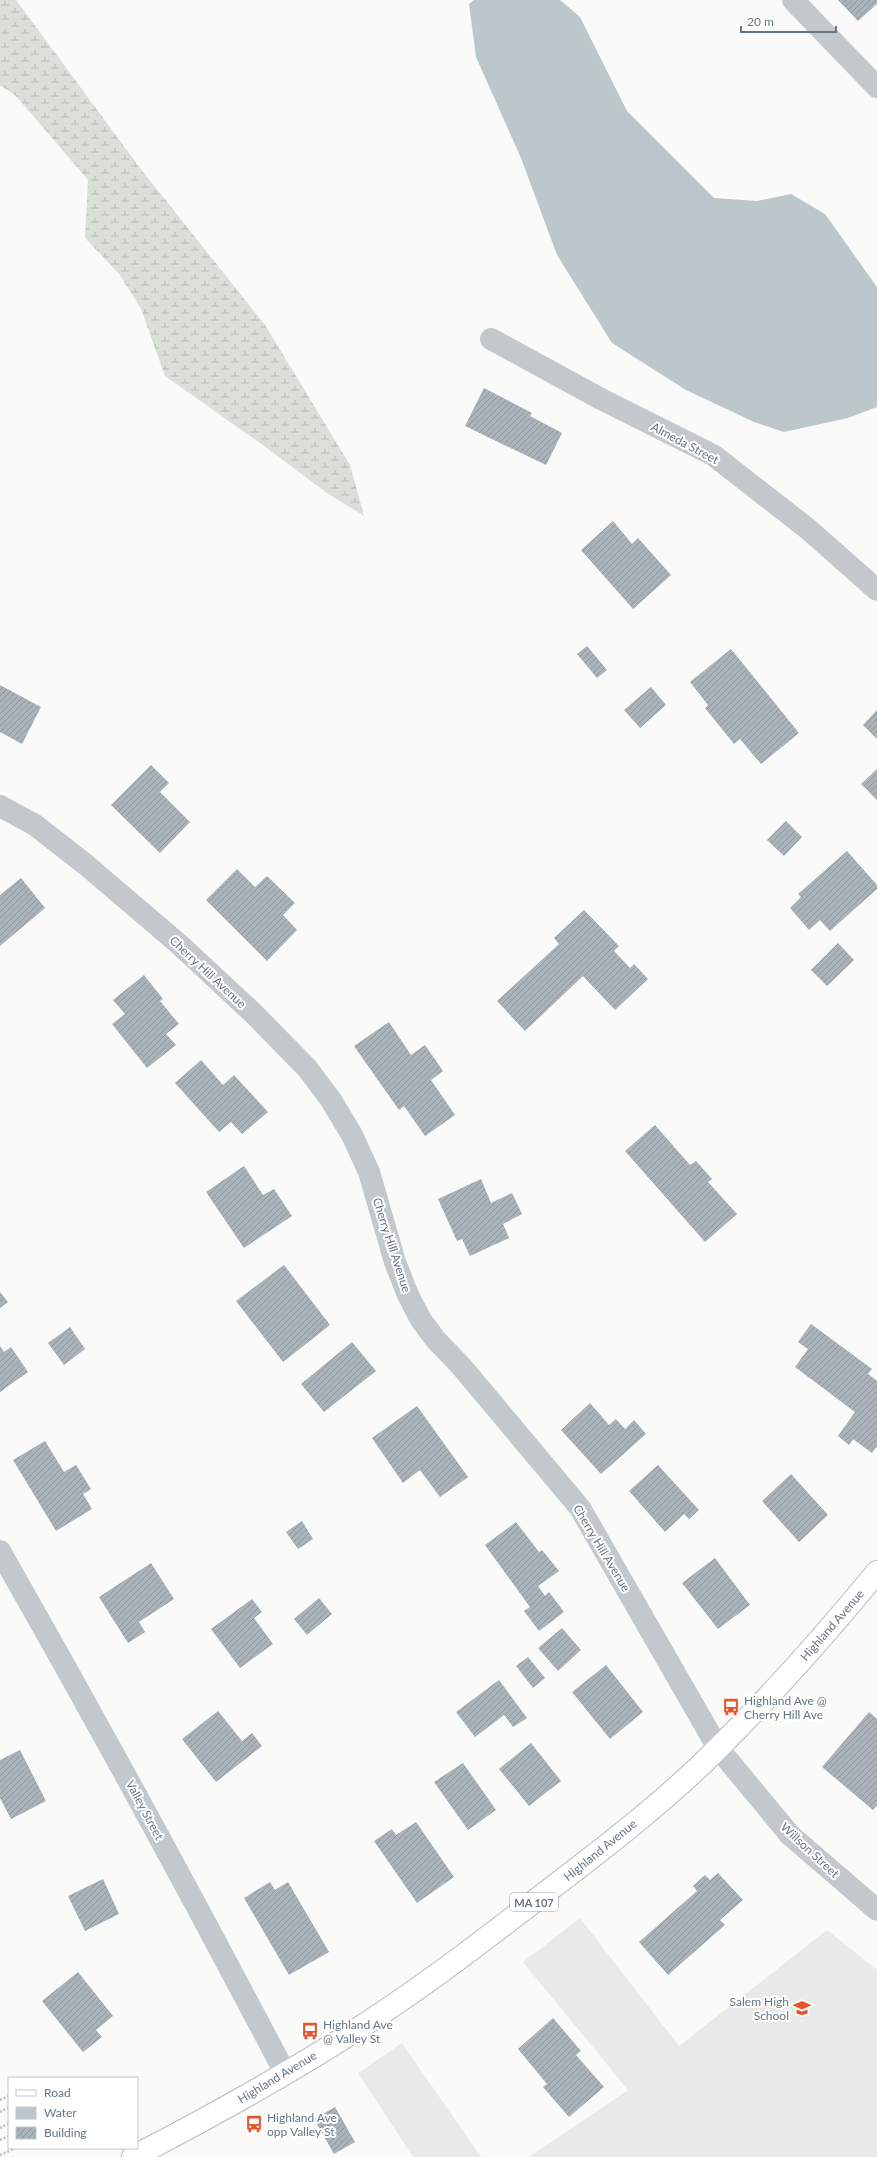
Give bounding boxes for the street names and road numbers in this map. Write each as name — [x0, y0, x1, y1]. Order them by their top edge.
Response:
street label: Almeda Street — [649, 419, 722, 467]
street label: Cherry Hill Avenue — [167, 933, 249, 1011]
street label: Cherry Hill Avenue — [370, 1196, 414, 1294]
street label: Cherry Hill Avenue — [570, 1502, 634, 1594]
street label: Highland Avenue — [797, 1586, 867, 1664]
street label: Valley Street — [123, 1778, 167, 1843]
street label: Highland Avenue — [561, 1816, 639, 1884]
street label: Willson Street — [778, 1819, 843, 1881]
road number: MA 107 — [510, 1893, 558, 1911]
street label: Highland Avenue — [235, 2048, 319, 2106]

